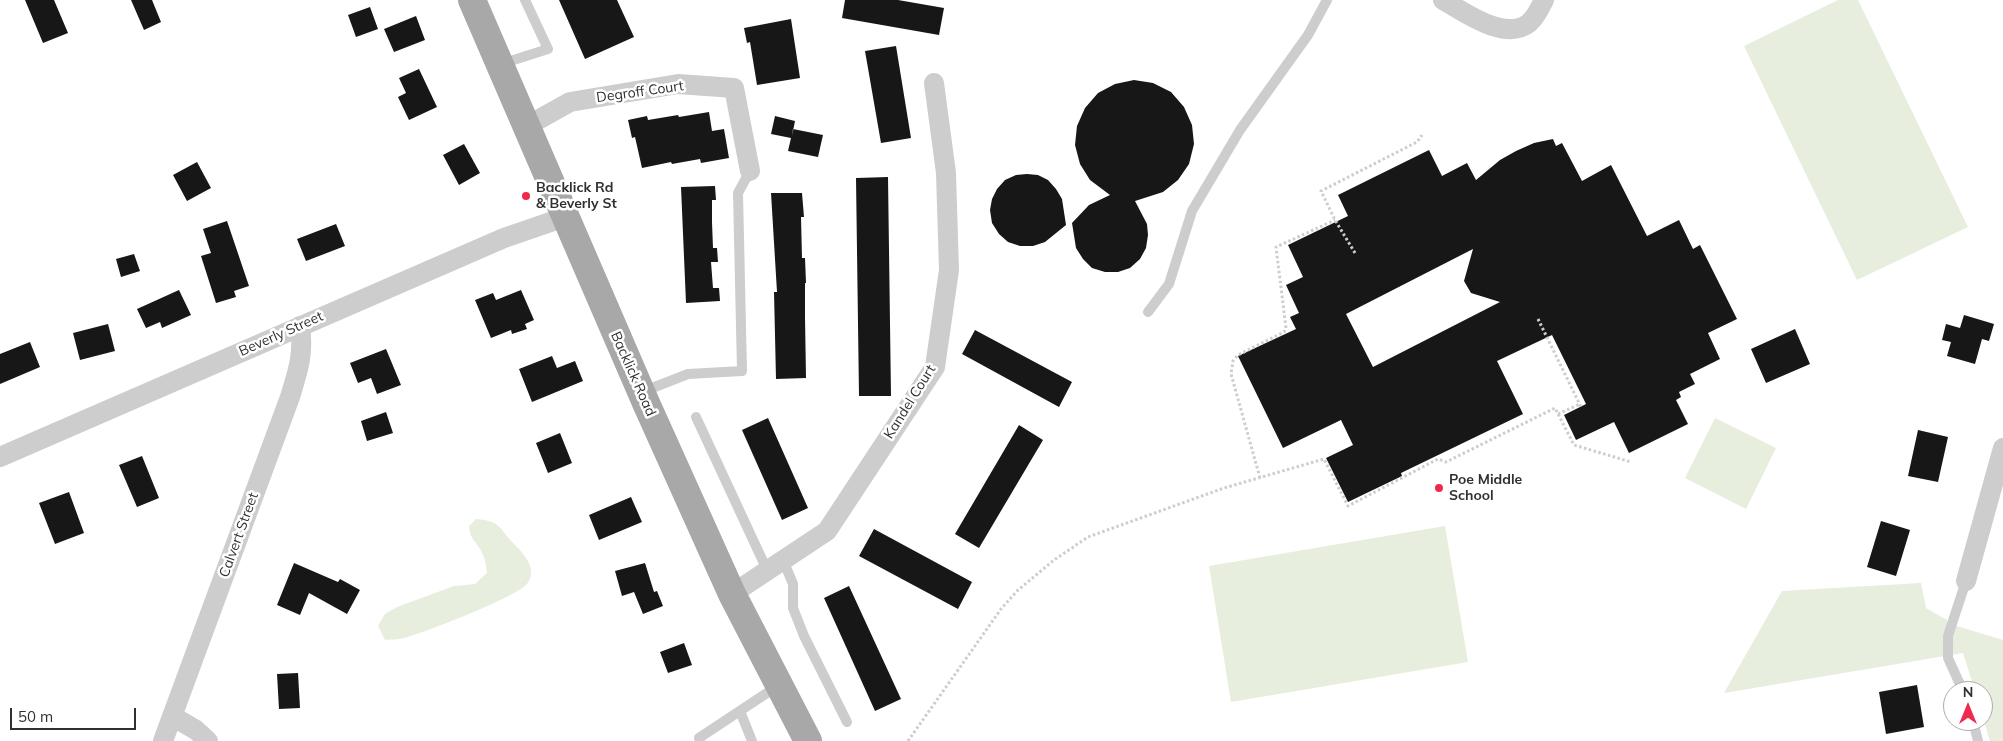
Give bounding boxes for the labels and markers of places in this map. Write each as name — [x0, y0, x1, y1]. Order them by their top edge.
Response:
place label: Backlick Rd & Beverly St — [536, 180, 617, 212]
marker: Backlick Rd & Beverly St — [520, 190, 532, 202]
place label: Poe Middle School — [1449, 472, 1522, 504]
marker: Poe Middle School — [1433, 482, 1445, 494]

